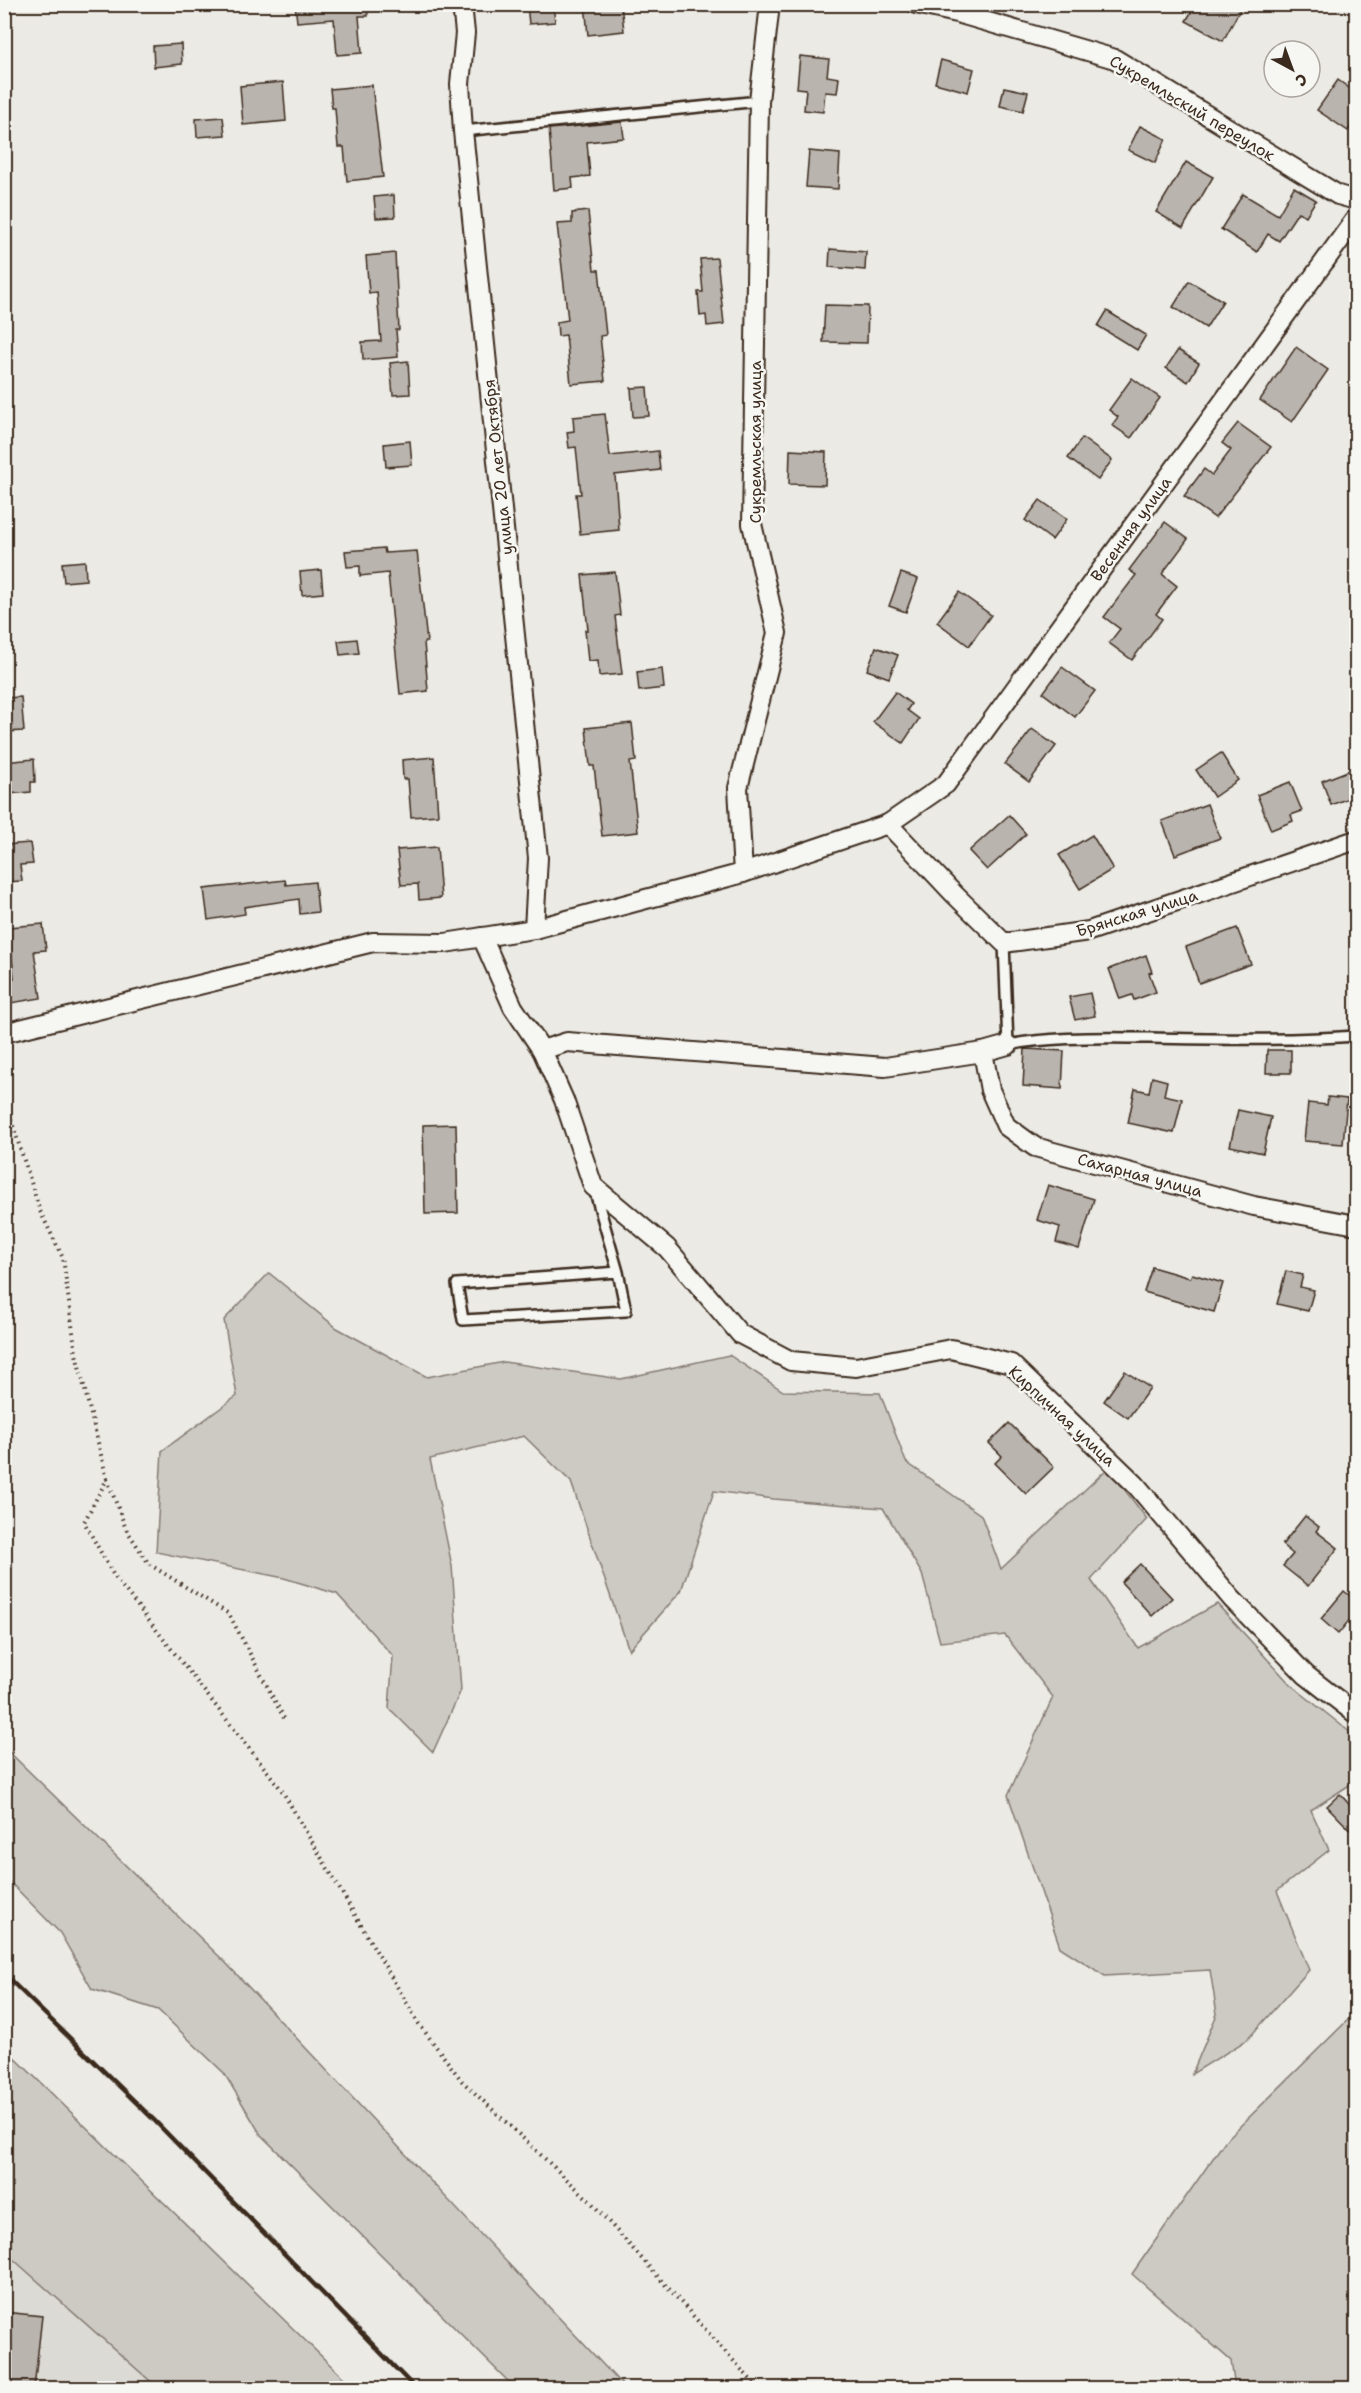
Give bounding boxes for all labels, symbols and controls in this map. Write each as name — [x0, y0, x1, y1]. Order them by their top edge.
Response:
north arrow — [1262, 39, 1322, 99]
street label: Сукремльский переулок — [1106, 50, 1279, 166]
text: С — [1291, 69, 1312, 91]
street label: Сукремльская улица — [745, 360, 766, 524]
street label: улица 20 лет Октября — [478, 378, 518, 556]
street label: Весенняя улица — [1086, 472, 1176, 586]
street label: Брянская улица — [1074, 885, 1200, 941]
street label: Сахарная улица — [1075, 1148, 1205, 1202]
street label: Кирпичная улица — [1004, 1361, 1120, 1471]

